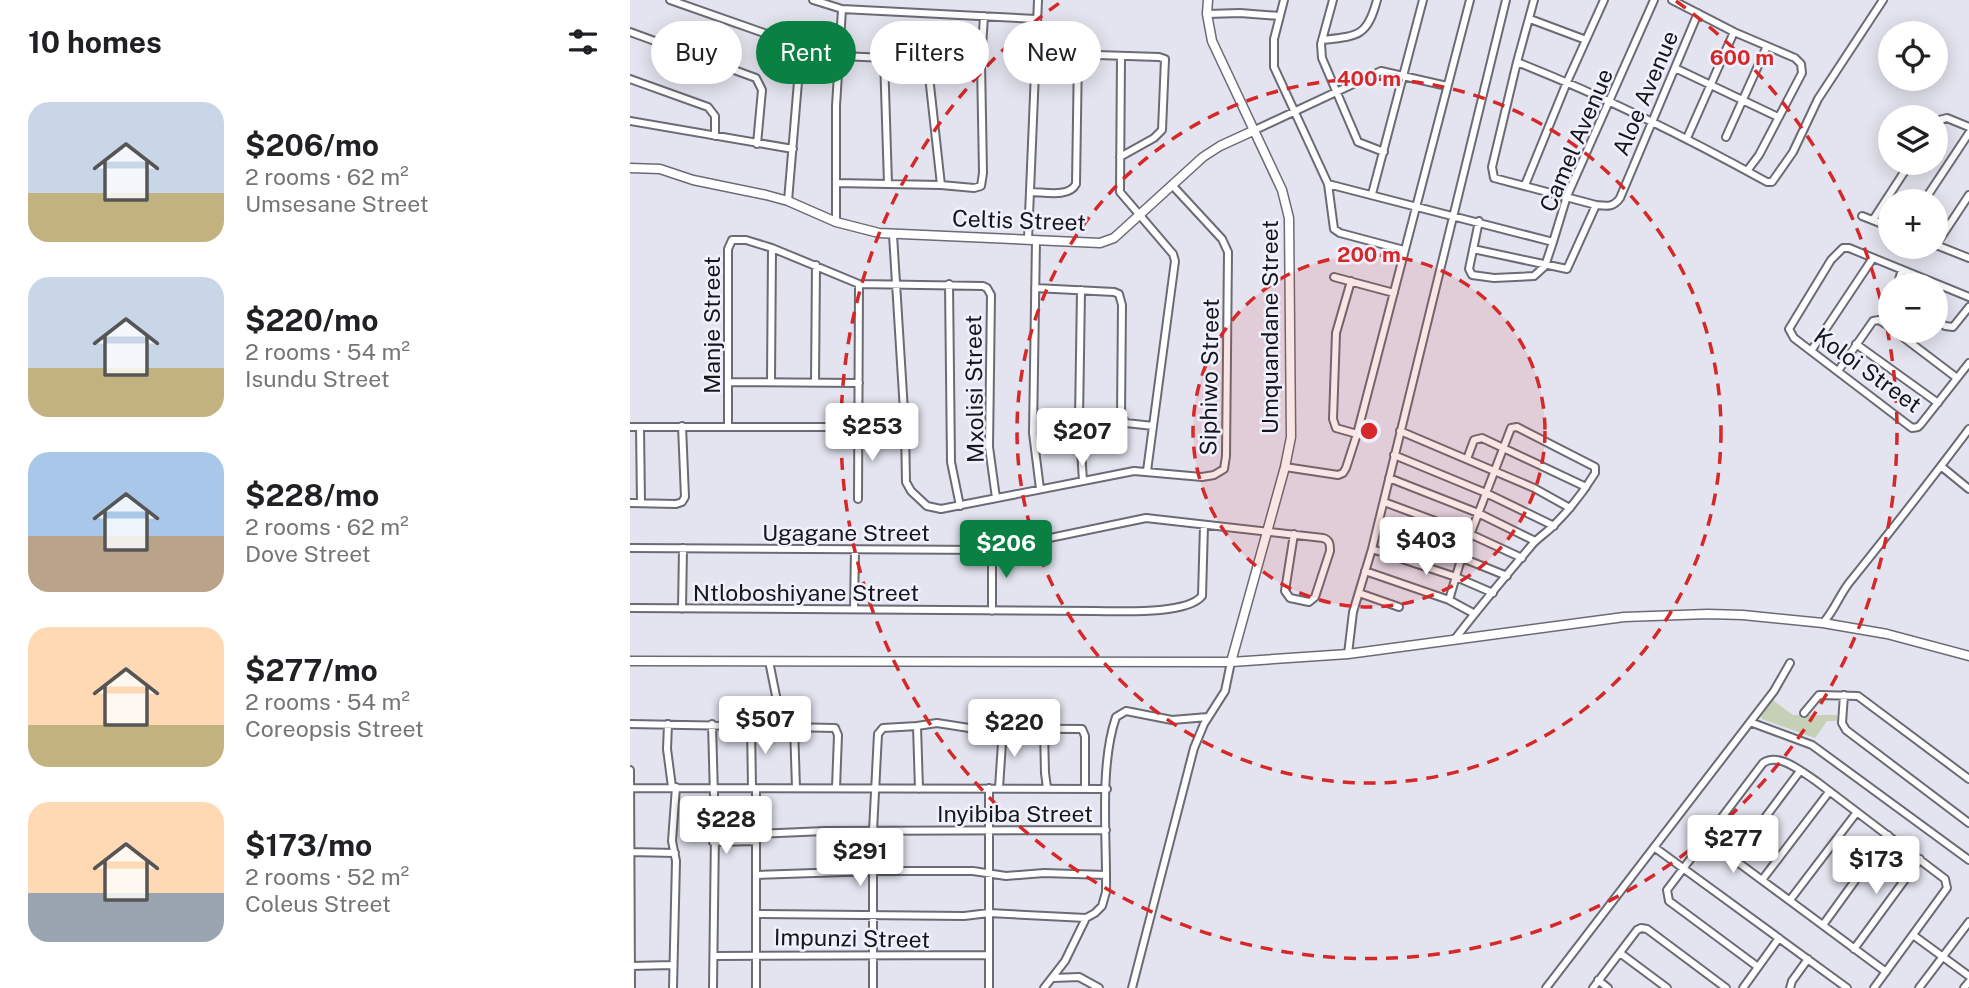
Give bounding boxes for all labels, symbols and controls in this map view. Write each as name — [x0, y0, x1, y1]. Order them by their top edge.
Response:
chip: Buy — [651, 21, 742, 84]
chip: Rent — [756, 21, 856, 84]
chip: Filters — [870, 21, 989, 84]
chip: New — [1003, 21, 1101, 84]
map controls — [1878, 21, 1948, 343]
button: locate — [1878, 21, 1948, 91]
icon: filters — [564, 23, 602, 61]
text: 10 homes — [28, 24, 162, 60]
street label: Aloe Avenue — [1607, 26, 1683, 160]
text: 600 m — [1710, 45, 1774, 70]
street label: Camel Avenue — [1534, 64, 1618, 216]
text: 400 m — [1337, 66, 1401, 91]
button: layers — [1878, 105, 1948, 175]
text: $206/mo — [245, 127, 379, 163]
icon: home — [84, 130, 168, 214]
text: 2 rooms · 62 m² — [245, 163, 409, 190]
button: + — [1878, 189, 1948, 259]
text: Umsesane Street — [245, 190, 429, 217]
street label: Celtis Street — [952, 204, 1086, 236]
street label: Umquandane Street — [1256, 220, 1283, 434]
text: 200 m — [1337, 242, 1401, 267]
street label: Manje Street — [698, 256, 725, 394]
button: − — [1878, 273, 1948, 343]
street label: Siphiwo Street — [1194, 298, 1224, 456]
text: $220/mo — [245, 302, 378, 338]
icon: home — [84, 305, 168, 389]
street label: Mxolisi Street — [959, 314, 989, 464]
street label: Koloi Street — [1809, 322, 1927, 418]
text: 2 rooms · 54 m² — [245, 338, 410, 365]
text: Isundu Street — [245, 365, 390, 392]
pin: $253 — [831, 404, 913, 463]
pin: $207 — [1041, 408, 1123, 468]
text: $253 — [841, 412, 903, 439]
text: $207 — [1052, 417, 1112, 444]
centre of rings — [1357, 419, 1381, 443]
text: $228/mo — [245, 477, 379, 513]
icon: home — [84, 480, 168, 564]
text: 2 rooms · 62 m² — [245, 513, 409, 540]
pin: $403 — [1385, 518, 1467, 577]
street label: Ugagane Street — [762, 519, 930, 546]
pin: $206 — [965, 520, 1047, 580]
text: $403 — [1396, 526, 1456, 553]
text: $206 — [976, 529, 1036, 556]
text: Dove Street — [245, 540, 371, 567]
street label: Ntloboshiyane Street — [693, 579, 919, 606]
text: $277/mo — [245, 652, 378, 688]
icon: home — [84, 655, 168, 739]
text: 2 rooms · 54 m² — [245, 688, 410, 715]
pin: $507 — [724, 696, 806, 756]
pin: $220 — [973, 700, 1055, 759]
text: $507 — [735, 705, 795, 732]
text: $220 — [984, 708, 1044, 735]
text: Coreopsis Street — [245, 715, 424, 742]
pin: $228 — [685, 796, 767, 856]
street label: Inyibiba Street — [937, 800, 1093, 827]
text: $228 — [696, 805, 756, 832]
pin: $277 — [1692, 816, 1774, 875]
text: $277 — [1703, 824, 1763, 851]
text: $173/mo — [245, 827, 372, 863]
pin: $291 — [819, 828, 901, 888]
icon: home — [84, 830, 168, 914]
pin: $173 — [1835, 836, 1917, 896]
text: $291 — [832, 837, 888, 864]
text: $173 — [1849, 845, 1903, 872]
text: 2 rooms · 52 m² — [245, 863, 409, 890]
text: Coleus Street — [245, 890, 391, 917]
street label: Impunzi Street — [774, 923, 930, 953]

